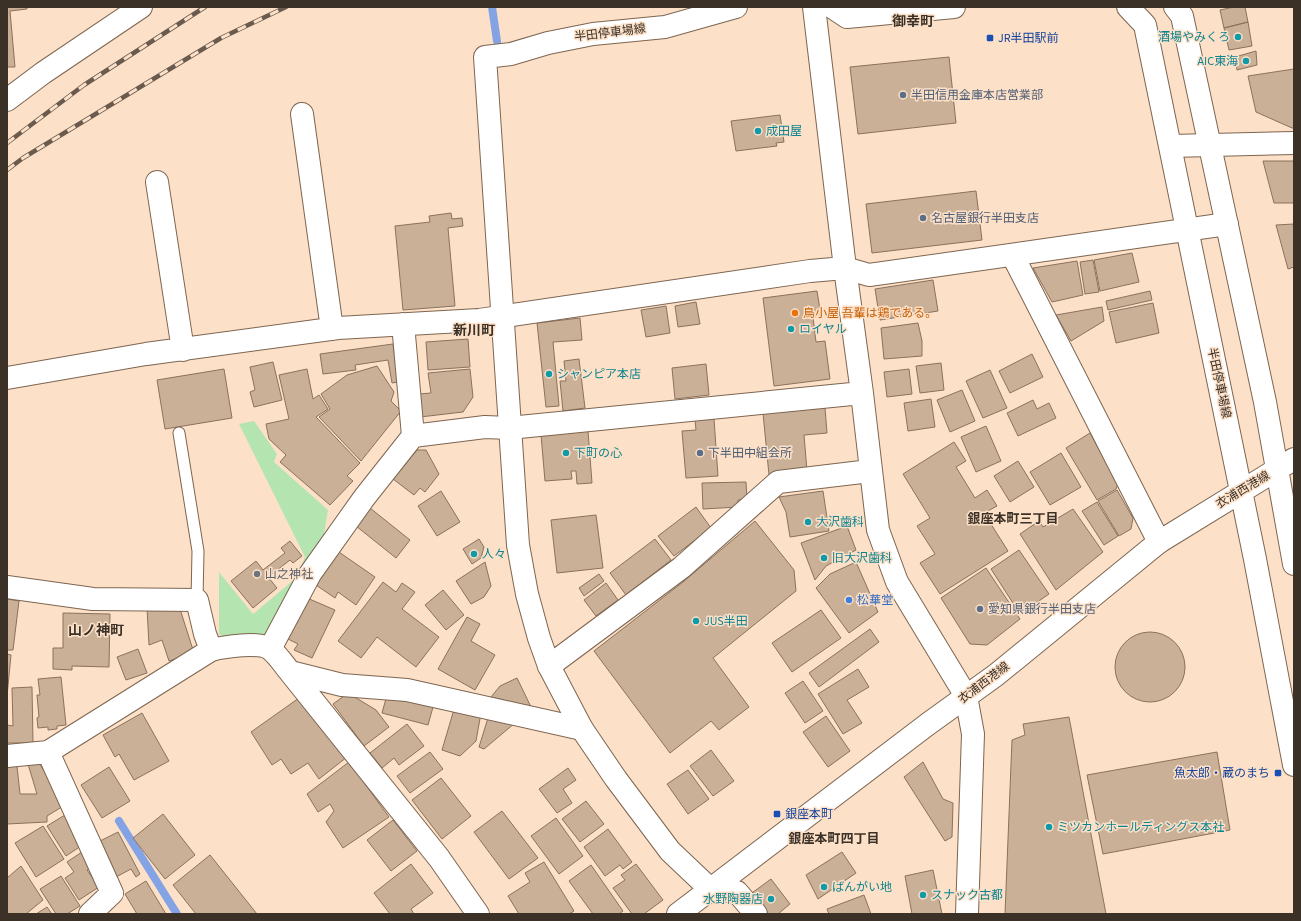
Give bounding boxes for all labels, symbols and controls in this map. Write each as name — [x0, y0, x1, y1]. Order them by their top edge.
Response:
district label: 御幸町 — [892, 12, 934, 32]
street label: 半田停車場線 — [573, 20, 647, 46]
place label: 酒場やみくろ — [1158, 29, 1230, 46]
place label: JR半田駅前 — [998, 30, 1059, 47]
marker: 酒場やみくろ — [1233, 32, 1243, 42]
marker: JR半田駅前 — [985, 33, 995, 43]
place label: AIC東海 — [1197, 53, 1238, 70]
marker: AIC東海 — [1241, 56, 1251, 66]
place label: 半田信用金庫本店営業部 — [911, 87, 1043, 104]
marker: 半田信用金庫本店営業部 — [898, 90, 908, 100]
place label: 成田屋 — [766, 123, 802, 140]
marker: 成田屋 — [753, 126, 763, 136]
place label: 名古屋銀行半田支店 — [931, 210, 1039, 227]
marker: 名古屋銀行半田支店 — [918, 213, 928, 223]
place label: 鳥小屋 吾輩は鶏である。 — [803, 305, 937, 322]
marker: 鳥小屋 吾輩は鶏である。 — [790, 308, 800, 318]
district label: 新川町 — [453, 321, 495, 341]
place label: ロイヤル — [799, 321, 847, 338]
marker: ロイヤル — [786, 324, 796, 334]
street label: 半田停車場線 — [1203, 346, 1235, 420]
place label: シャンピア本店 — [557, 366, 641, 383]
marker: シャンピア本店 — [544, 369, 554, 379]
place label: 下町の心 — [574, 445, 622, 462]
place label: 下半田中組会所 — [708, 445, 792, 462]
marker: 下町の心 — [561, 448, 571, 458]
marker: 下半田中組会所 — [695, 448, 705, 458]
street label: 衣浦西港線 — [1213, 467, 1273, 513]
district label: 銀座本町三丁目 — [967, 510, 1059, 528]
place label: 大沢歯科 — [816, 514, 864, 531]
marker: 大沢歯科 — [803, 517, 813, 527]
place label: 人々 — [482, 546, 506, 563]
marker: 人々 — [469, 549, 479, 559]
place label: 旧大沢歯科 — [832, 550, 892, 567]
marker: 旧大沢歯科 — [819, 553, 829, 563]
place label: 山之神社 — [265, 566, 313, 583]
marker: 山之神社 — [252, 569, 262, 579]
place label: 松華堂 — [857, 592, 893, 609]
marker: 松華堂 — [844, 595, 854, 605]
place label: 愛知県銀行半田支店 — [988, 601, 1096, 618]
marker: 愛知県銀行半田支店 — [975, 604, 985, 614]
place label: JUS半田 — [704, 613, 748, 630]
marker: JUS半田 — [691, 616, 701, 626]
district label: 山ノ神町 — [68, 621, 124, 641]
street label: 衣浦西港線 — [955, 658, 1013, 708]
place label: 魚太郎・蔵のまち — [1174, 765, 1270, 782]
marker: 魚太郎・蔵のまち — [1273, 768, 1283, 778]
place label: 銀座本町 — [785, 806, 833, 823]
marker: 銀座本町 — [772, 809, 782, 819]
place label: ミツカンホールディングス本社 — [1057, 819, 1224, 836]
marker: ミツカンホールディングス本社 — [1044, 822, 1054, 832]
district label: 銀座本町四丁目 — [788, 830, 880, 848]
place label: ばんがい地 — [832, 879, 892, 896]
marker: ばんがい地 — [819, 882, 829, 892]
place label: スナック古都 — [931, 887, 1003, 904]
marker: スナック古都 — [918, 890, 928, 900]
place label: 水野陶器店 — [703, 891, 763, 908]
marker: 水野陶器店 — [766, 894, 776, 904]

